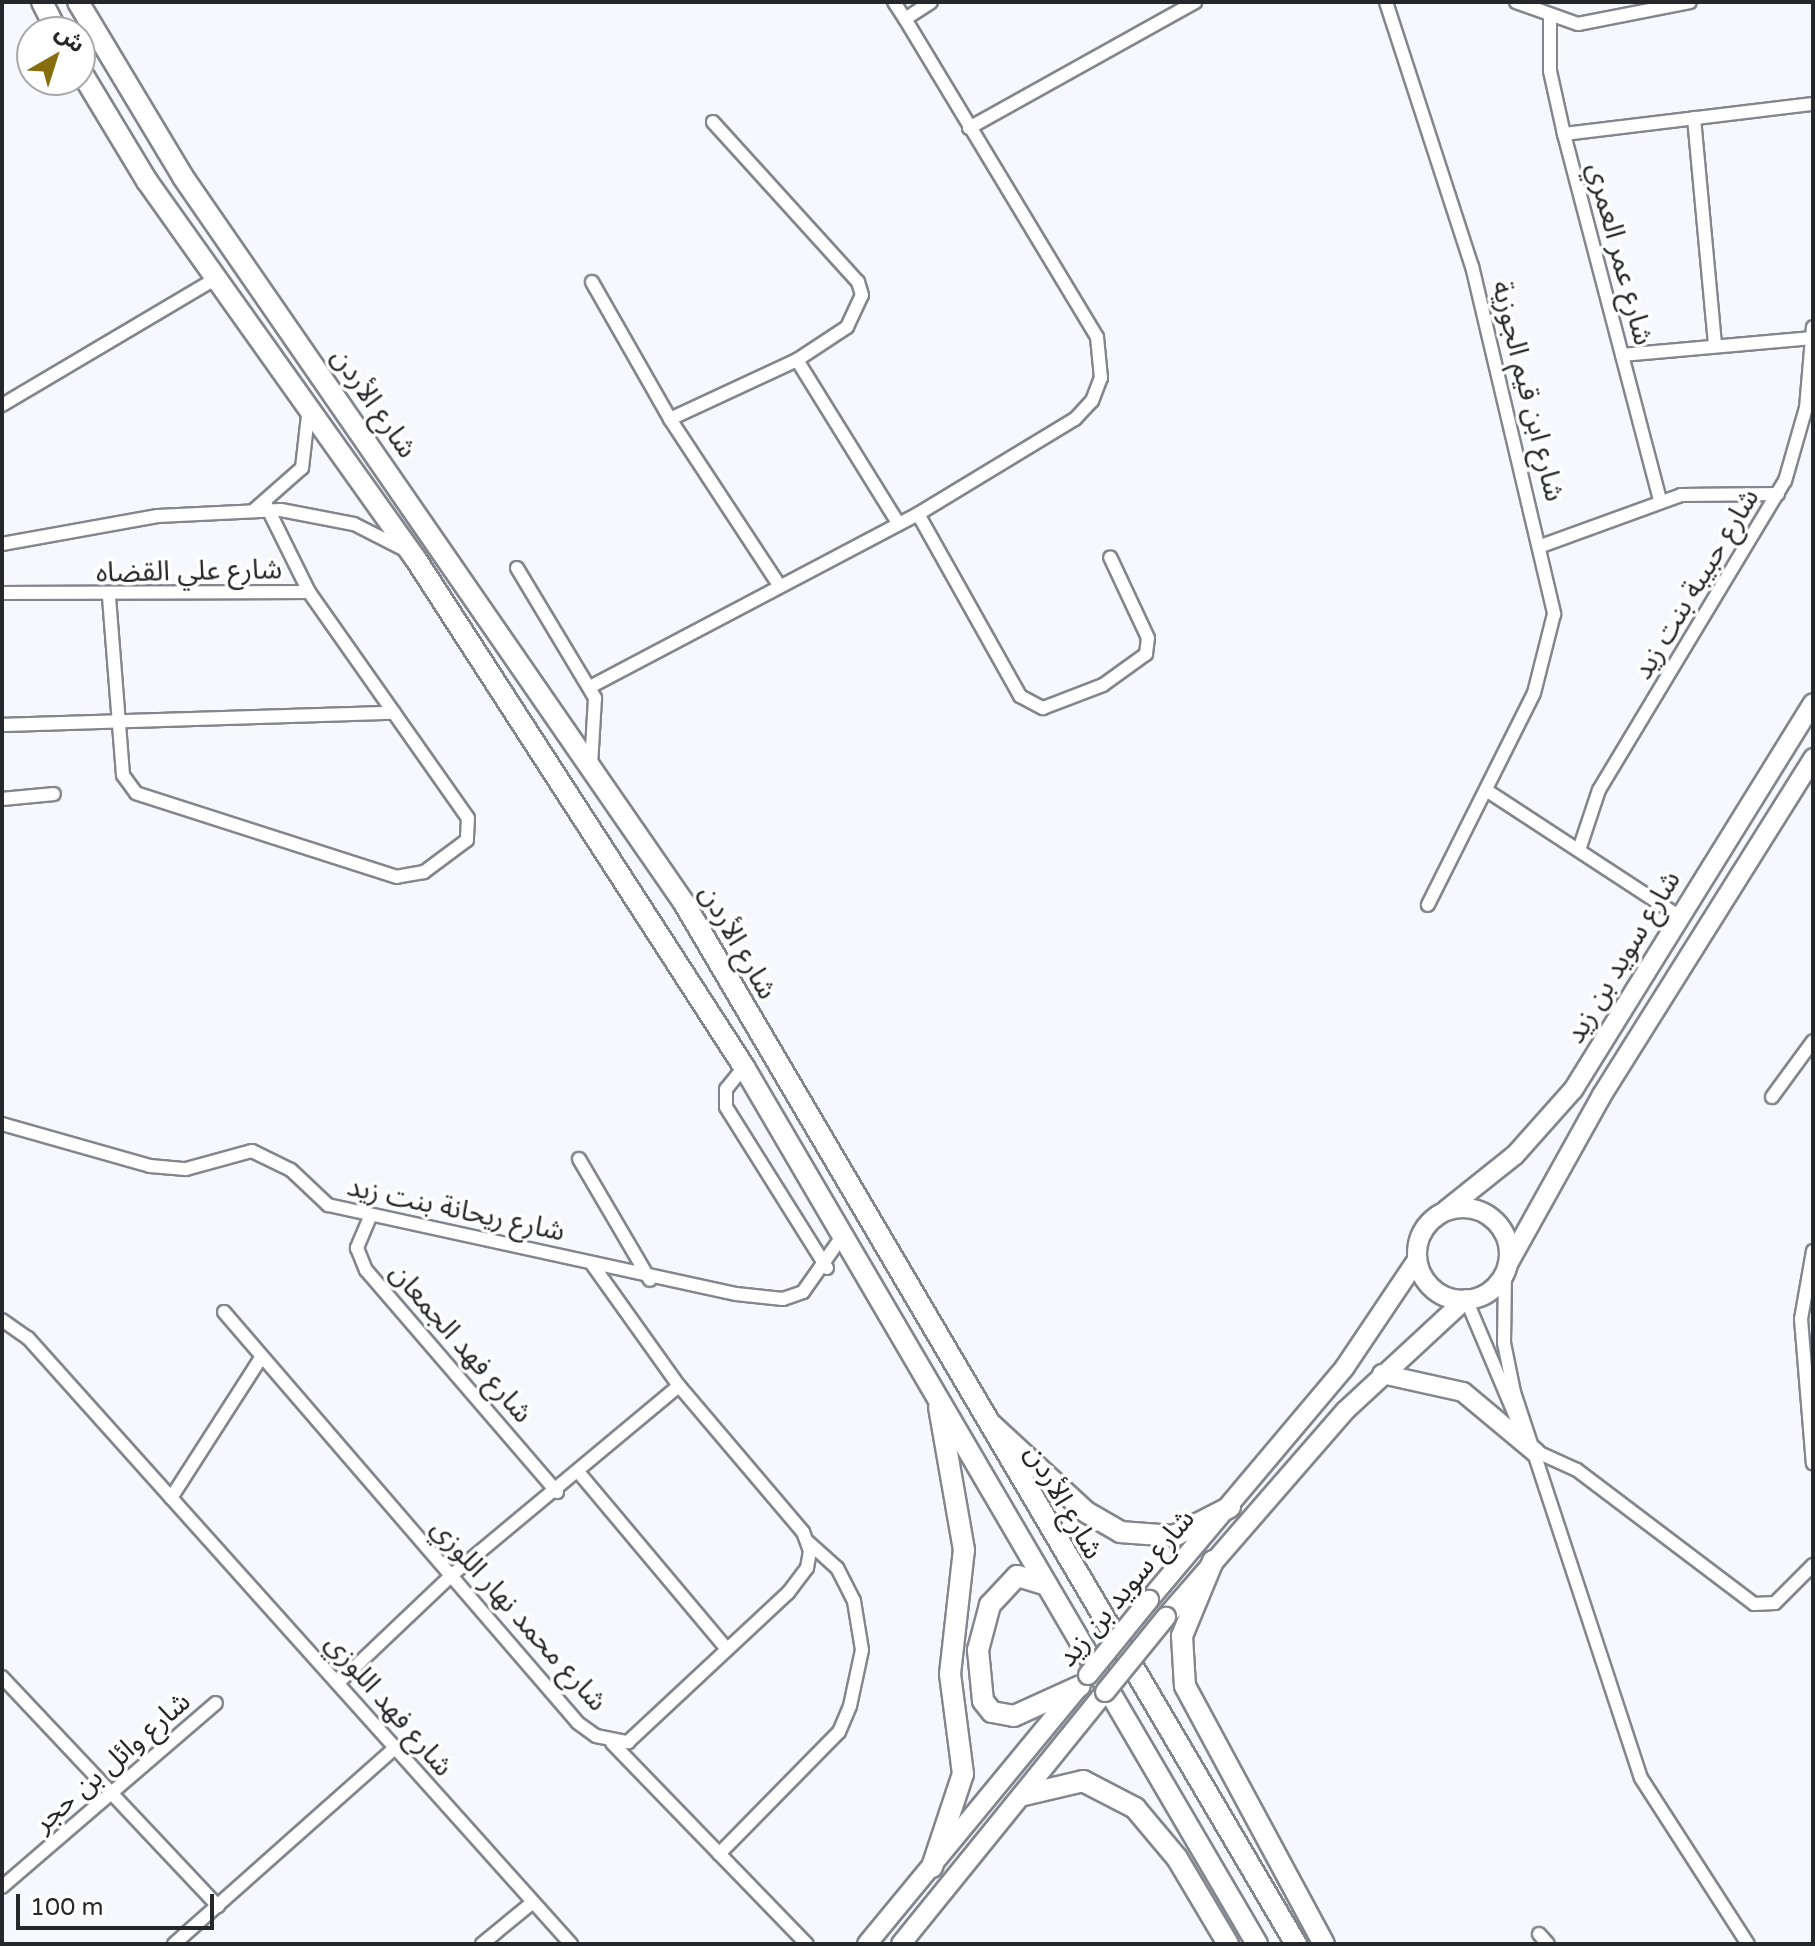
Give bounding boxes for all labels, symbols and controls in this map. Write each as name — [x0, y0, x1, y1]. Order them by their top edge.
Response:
north arrow — [16, 16, 96, 96]
text: ش — [50, 19, 90, 58]
street label: شارع عمر العمري — [1579, 159, 1661, 349]
street label: شارع ابن قيم الجوزية — [1484, 277, 1572, 505]
street label: شارع الأردن — [324, 341, 424, 465]
street label: شارع حبيبة بنت زيد — [1626, 483, 1766, 685]
street label: شارع علي القضاه — [96, 553, 282, 589]
street label: شارع سويد بن زيد — [1558, 865, 1688, 1049]
street label: شارع الأردن — [692, 879, 784, 1005]
street label: شارع ريحانة بنت زيد — [344, 1170, 568, 1248]
street label: شارع فهد الجمعان — [383, 1256, 539, 1430]
street label: شارع الأردن — [1018, 1439, 1110, 1565]
street label: شارع سويد بن زيد — [1050, 1502, 1202, 1674]
street label: شارع محمد نهار اللوزي — [424, 1512, 614, 1718]
street label: شارع فهد اللوزي — [318, 1627, 460, 1783]
street label: شارع وائل بن حجر — [27, 1685, 197, 1839]
scale bar — [20, 1878, 218, 1928]
text: 100 m — [30, 1893, 104, 1922]

